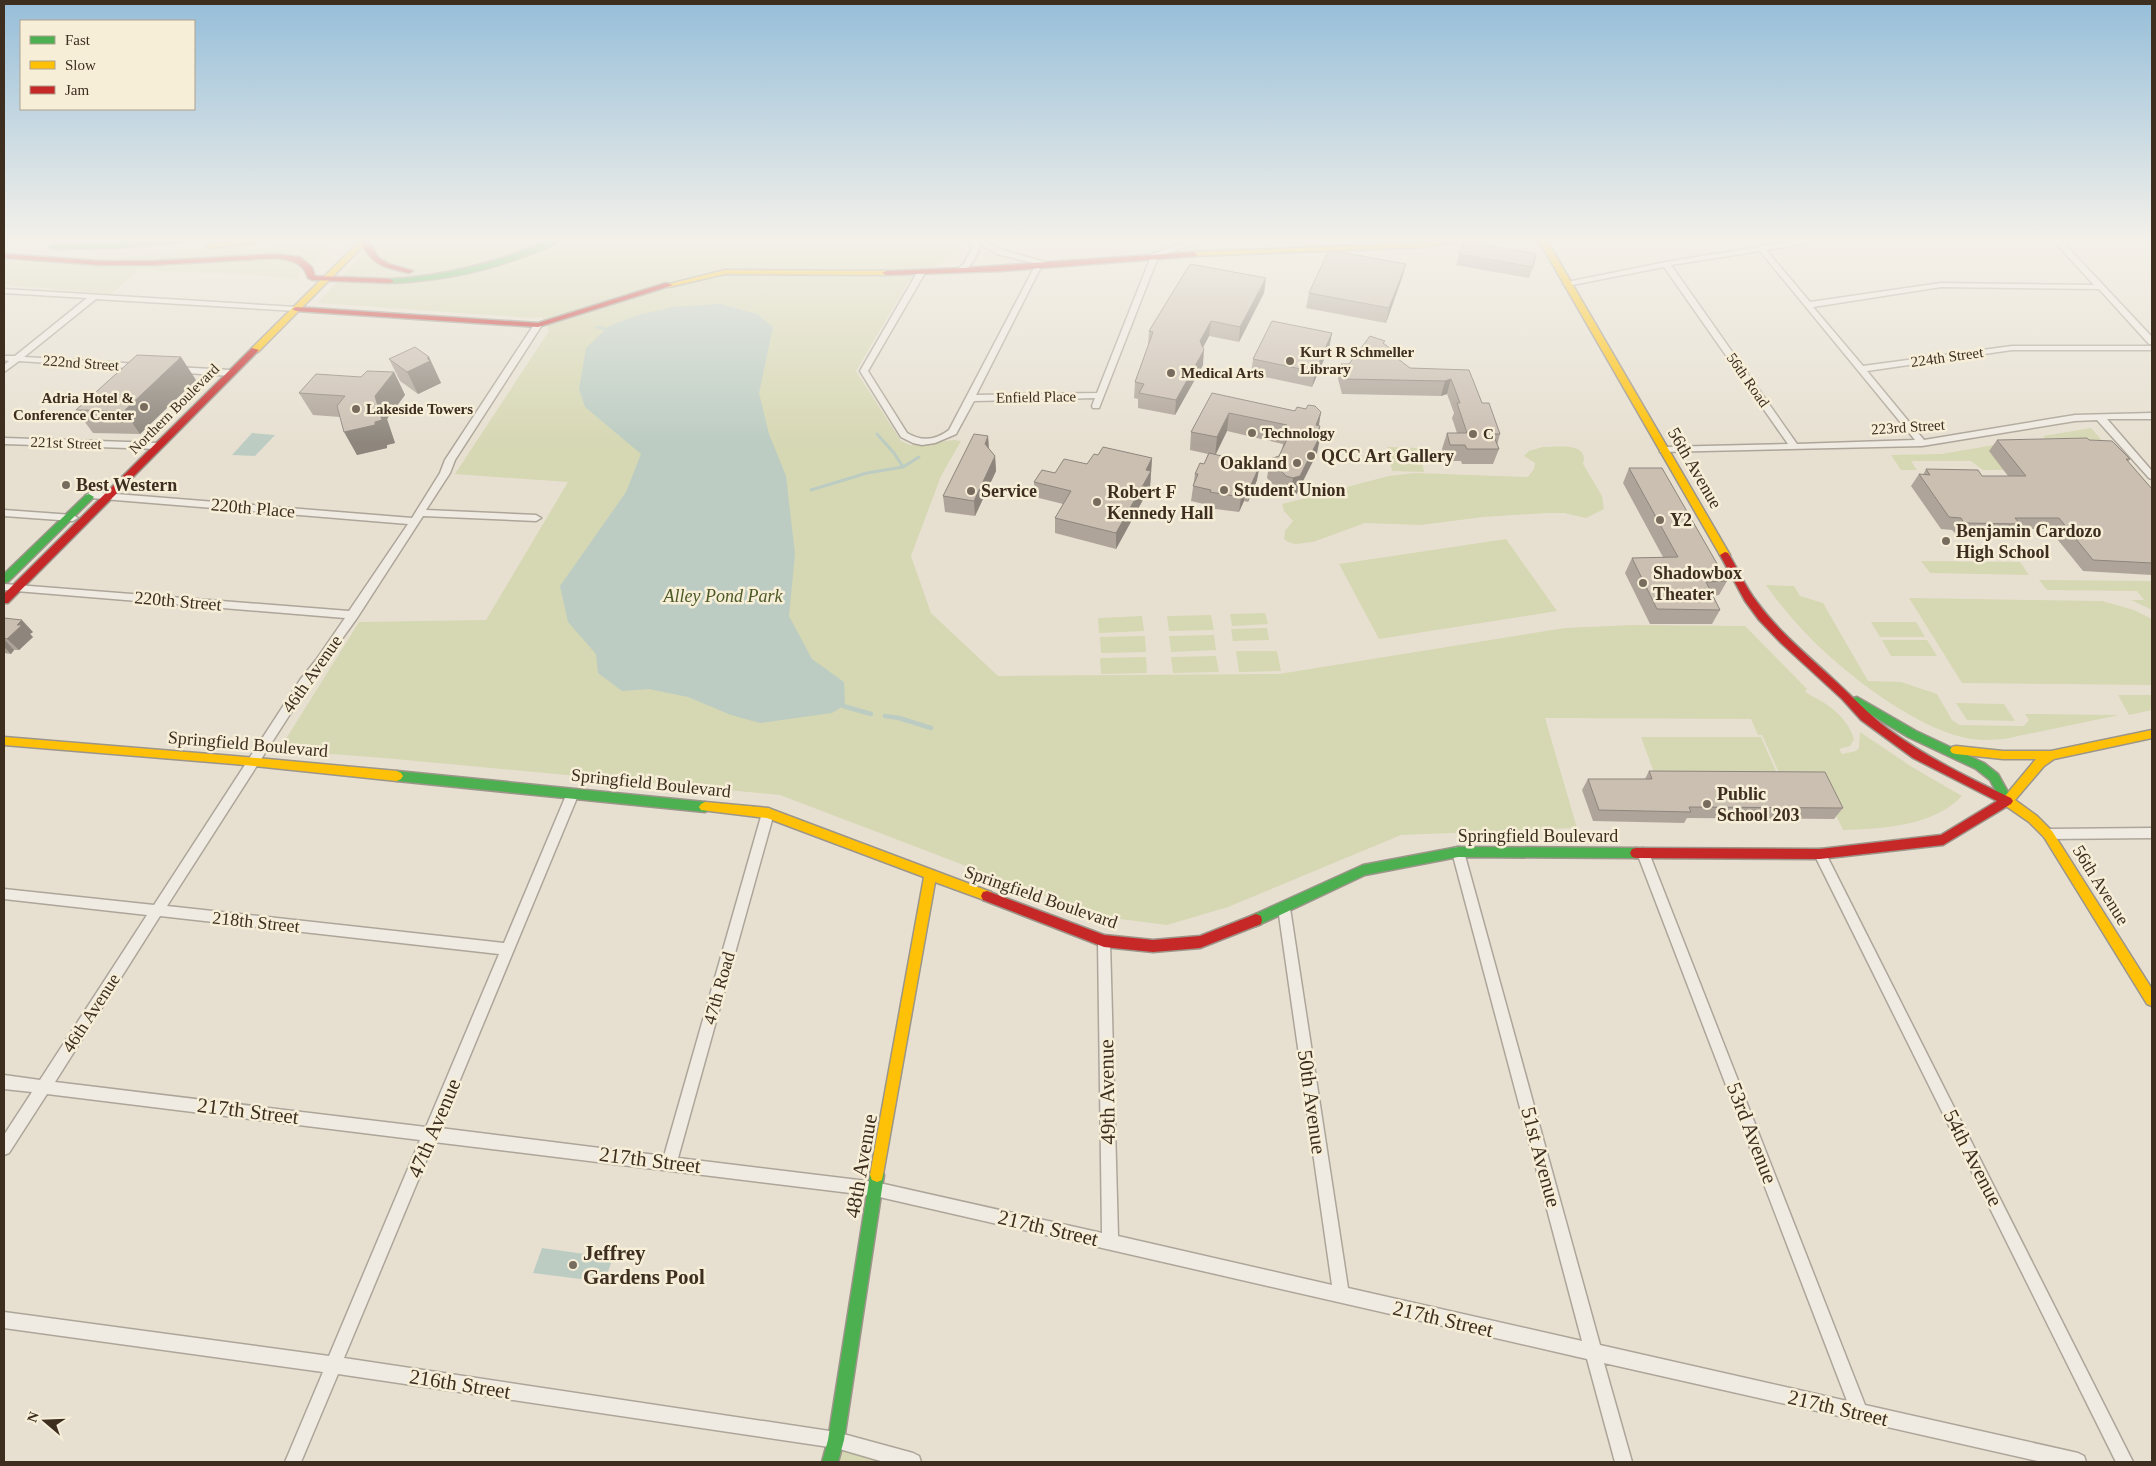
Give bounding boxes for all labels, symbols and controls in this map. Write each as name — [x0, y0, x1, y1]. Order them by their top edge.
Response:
legend — [20, 20, 195, 110]
text: Fast — [65, 32, 91, 48]
text: Slow — [65, 57, 96, 73]
text: Jam — [65, 82, 89, 98]
place label: Kurt R Schmeller Library — [1300, 344, 1414, 377]
street label: 224th Street — [1910, 344, 1985, 370]
street label: 56th Road — [1724, 350, 1773, 410]
street label: 222nd Street — [42, 352, 120, 374]
marker: Kurt R Schmeller Library — [1284, 355, 1296, 367]
street label: Northern Boulevard — [126, 360, 223, 457]
place label: Medical Arts — [1181, 365, 1264, 381]
marker: Medical Arts — [1165, 367, 1177, 379]
street label: Enfield Place — [996, 388, 1077, 406]
place label: Adria Hotel & Conference Center — [13, 390, 134, 423]
marker: Adria Hotel & Conference Center — [138, 401, 150, 413]
place label: Lakeside Towers — [366, 401, 473, 417]
marker: Lakeside Towers — [350, 403, 362, 415]
street label: 223rd Street — [1871, 416, 1946, 438]
street label: 56th Avenue — [1664, 424, 1726, 512]
place label: Technology — [1262, 425, 1335, 441]
place label: C — [1483, 426, 1494, 442]
marker: Technology — [1246, 427, 1258, 439]
marker: C — [1467, 428, 1479, 440]
street label: 221st Street — [30, 434, 103, 452]
place label: QCC Art Gallery — [1321, 446, 1454, 466]
marker: QCC Art Gallery — [1305, 450, 1317, 462]
place label: Oakland — [1220, 453, 1287, 473]
marker: Oakland — [1291, 457, 1303, 469]
place label: Best Western — [76, 475, 177, 495]
marker: Best Western — [60, 479, 72, 491]
place label: Student Union — [1234, 480, 1346, 500]
place label: Service — [981, 481, 1037, 501]
place label: Robert F Kennedy Hall — [1107, 482, 1214, 523]
marker: Student Union — [1218, 484, 1230, 496]
marker: Service — [965, 485, 977, 497]
street label: 220th Place — [210, 494, 296, 522]
marker: Robert F Kennedy Hall — [1091, 496, 1103, 508]
place label: Y2 — [1670, 510, 1692, 530]
marker: Y2 — [1654, 514, 1666, 526]
place label: Benjamin Cardozo High School — [1956, 521, 2102, 562]
marker: Benjamin Cardozo High School — [1940, 535, 1952, 547]
place label: Shadowbox Theater — [1653, 563, 1742, 604]
marker: Shadowbox Theater — [1637, 577, 1649, 589]
park label: Alley Pond Park — [663, 586, 783, 606]
street label: 220th Street — [134, 587, 222, 615]
street label: 46th Avenue — [278, 631, 346, 717]
street label: Springfield Boulevard — [167, 727, 329, 761]
street label: Springfield Boulevard — [570, 765, 732, 801]
place label: Public School 203 — [1717, 784, 1800, 825]
marker: Public School 203 — [1701, 798, 1713, 810]
street label: Springfield Boulevard — [1458, 826, 1618, 846]
street label: 56th Avenue — [2069, 841, 2133, 929]
street label: Springfield Boulevard — [962, 861, 1120, 933]
street label: 218th Street — [211, 907, 301, 937]
street label: 47th Road — [699, 949, 739, 1027]
street label: 46th Avenue — [58, 970, 124, 1056]
street label: 49th Avenue — [1094, 1039, 1120, 1145]
street label: 50th Avenue — [1293, 1048, 1331, 1156]
street label: 47th Avenue — [402, 1075, 466, 1181]
street label: 53rd Avenue — [1722, 1079, 1782, 1187]
street label: 217th Street — [196, 1093, 300, 1129]
street label: 51st Avenue — [1516, 1104, 1566, 1210]
street label: 54th Avenue — [1938, 1106, 2008, 1210]
street label: 48th Avenue — [840, 1112, 882, 1220]
street label: 217th Street — [598, 1142, 702, 1178]
street label: 217th Street — [996, 1205, 1101, 1251]
place label: Jeffrey Gardens Pool — [583, 1241, 705, 1289]
marker: Jeffrey Gardens Pool — [567, 1259, 579, 1271]
street label: 217th Street — [1391, 1296, 1496, 1342]
street label: 216th Street — [408, 1364, 512, 1404]
street label: 217th Street — [1786, 1385, 1891, 1431]
north arrow — [20, 1396, 70, 1446]
text: N — [24, 1410, 42, 1424]

